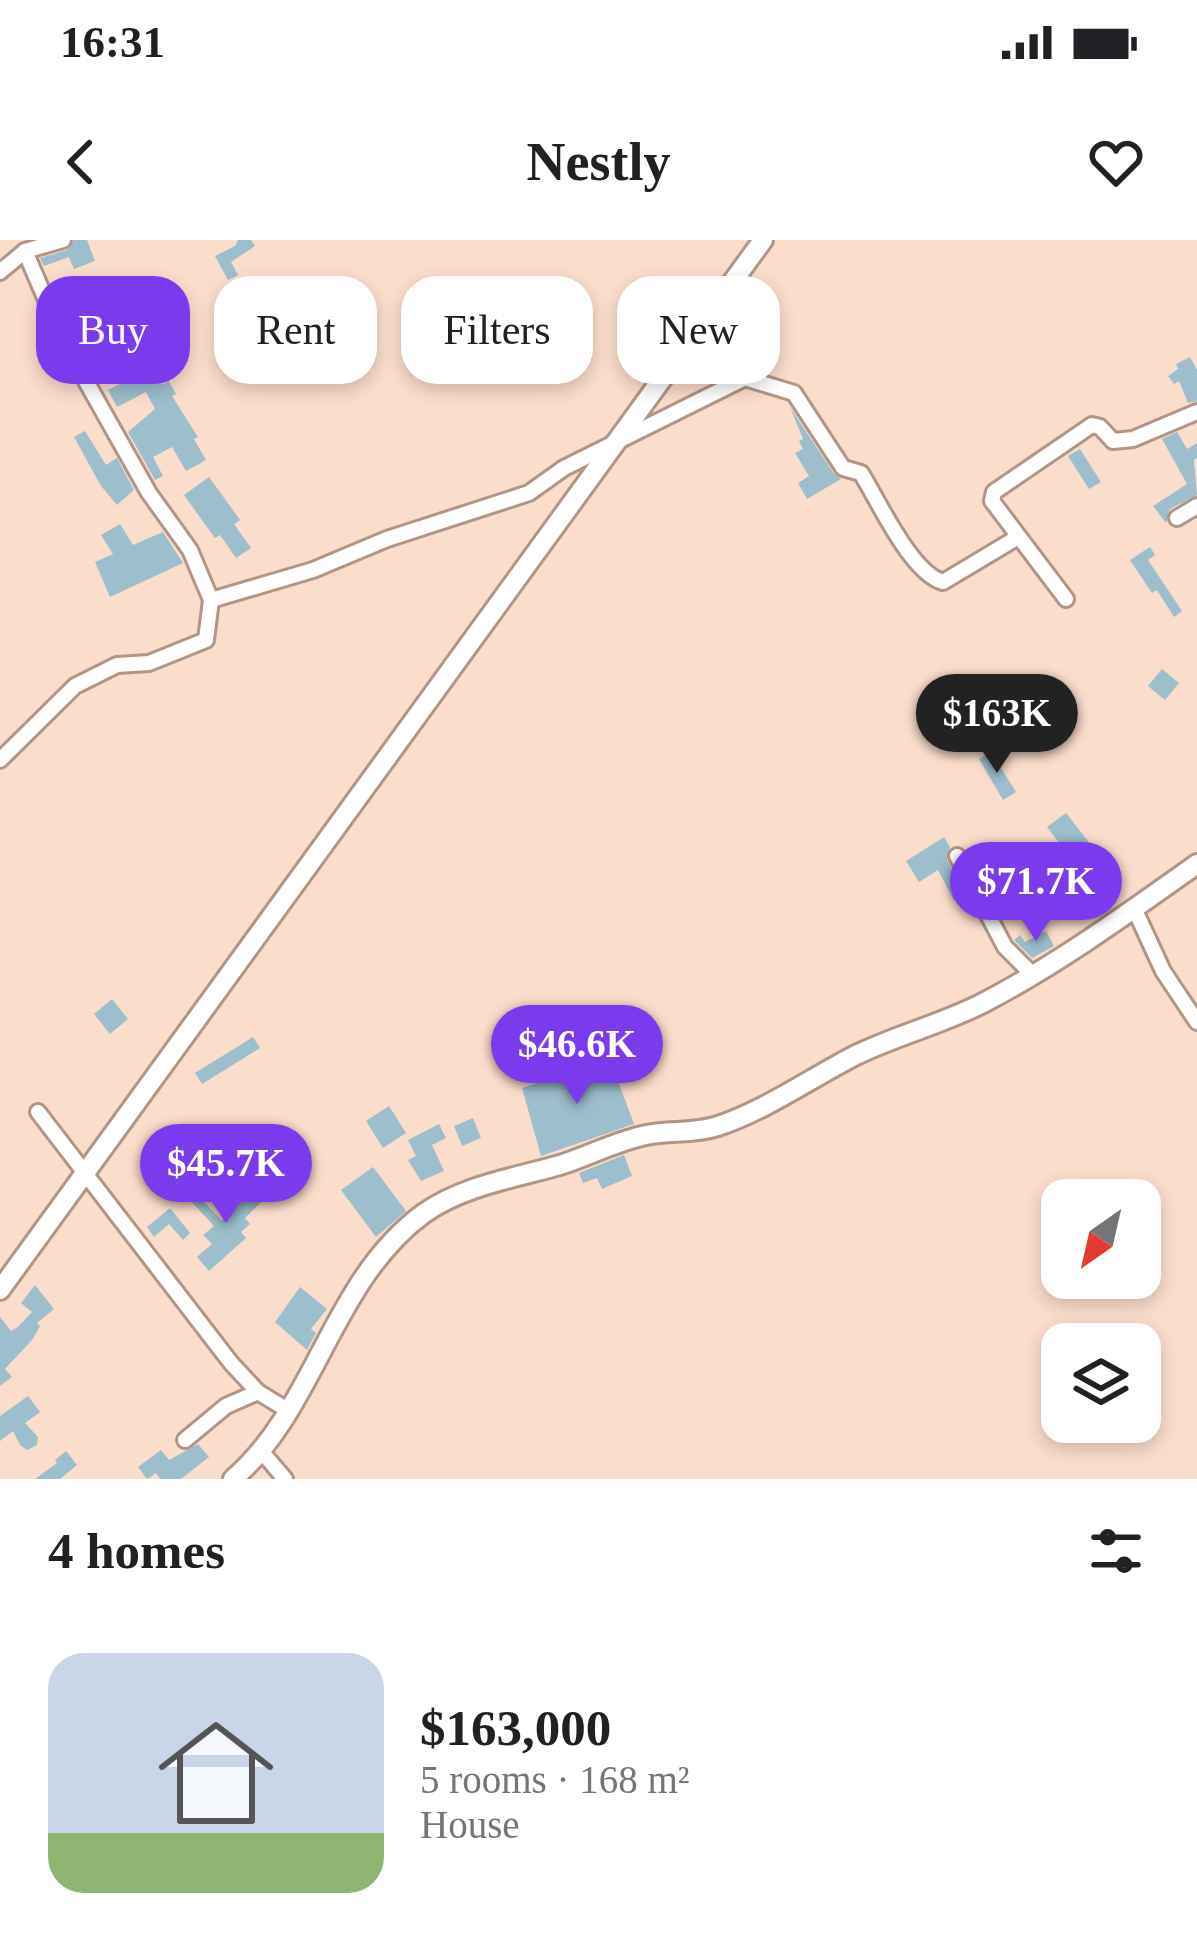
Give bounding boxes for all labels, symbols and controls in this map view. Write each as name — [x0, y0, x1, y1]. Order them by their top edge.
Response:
text: 16:31 — [60, 17, 165, 67]
icon: back — [48, 129, 114, 195]
icon: heart — [1083, 129, 1149, 195]
text: Nestly — [527, 132, 670, 192]
chip: Buy — [36, 276, 190, 384]
chip: Rent — [214, 276, 377, 384]
chip: Filters — [401, 276, 593, 384]
chip: New — [617, 276, 780, 384]
pin: $163K — [913, 674, 1081, 776]
text: $163K — [943, 691, 1051, 734]
pin: $71.7K — [938, 842, 1134, 944]
text: $71.7K — [977, 859, 1095, 902]
pin: $46.6K — [479, 1005, 675, 1107]
text: $46.6K — [518, 1022, 636, 1065]
pin: $45.7K — [128, 1124, 324, 1226]
text: $45.7K — [167, 1141, 285, 1184]
north arrow — [1041, 1179, 1161, 1299]
map controls — [1041, 1179, 1161, 1443]
button: layers — [1041, 1323, 1161, 1443]
icon: filters — [1083, 1518, 1149, 1584]
text: 4 homes — [48, 1523, 225, 1579]
text: $163,000 — [420, 1700, 611, 1756]
icon: home — [144, 1701, 288, 1845]
text: 5 rooms · 168 m² — [420, 1758, 690, 1801]
text: House — [420, 1803, 520, 1846]

